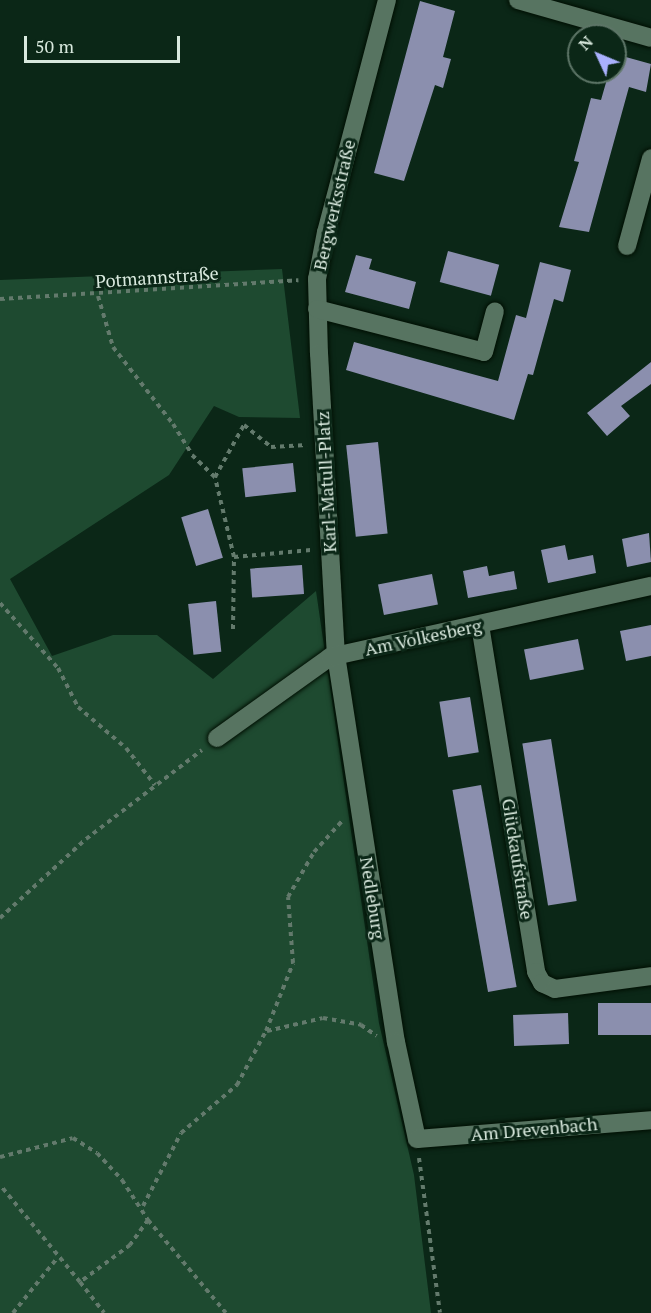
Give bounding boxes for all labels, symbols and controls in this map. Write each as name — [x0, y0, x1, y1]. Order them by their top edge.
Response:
scale bar — [27, 24, 183, 62]
north arrow — [567, 24, 627, 84]
text: N — [573, 31, 598, 55]
text: 50 m — [35, 34, 74, 58]
street label: Bergwerksstraße — [308, 138, 360, 272]
street label: Potmannstraße — [95, 262, 219, 292]
street label: Karl-Matull-Platz — [312, 411, 340, 553]
street label: Am Volkesberg — [362, 614, 484, 660]
street label: Glückaufstraße — [498, 797, 538, 921]
street label: Nedleburg — [356, 855, 390, 941]
street label: Am Drevenbach — [470, 1113, 598, 1145]

